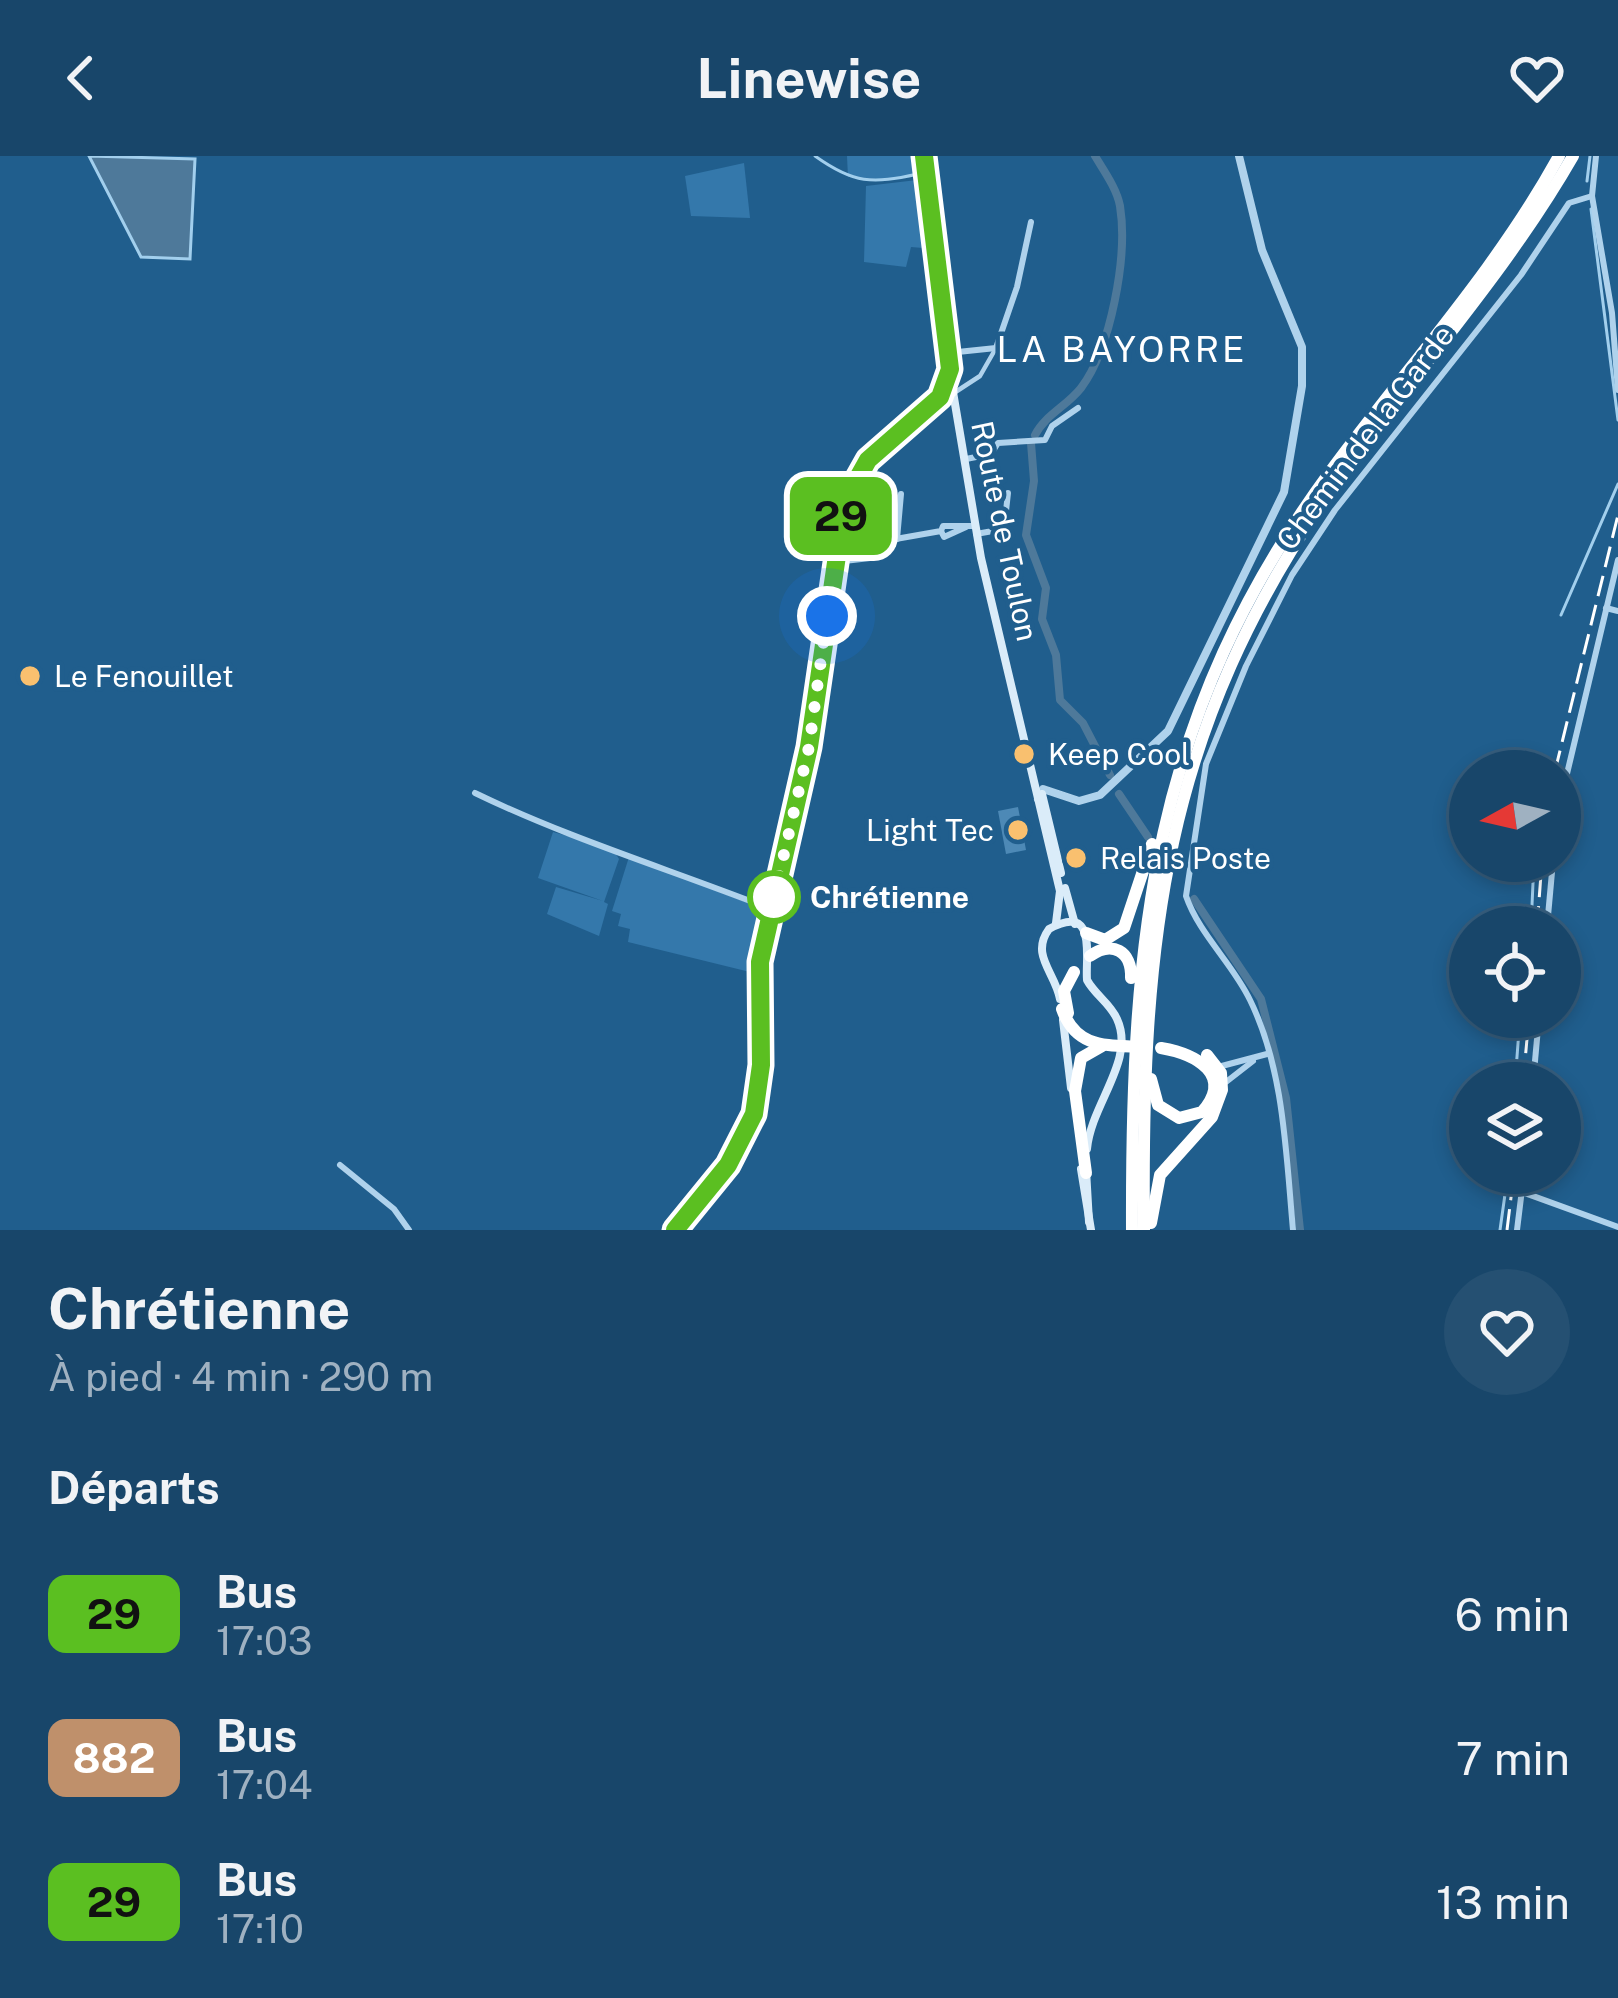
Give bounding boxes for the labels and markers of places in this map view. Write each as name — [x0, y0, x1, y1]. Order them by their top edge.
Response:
place label: Le Fenouillet — [54, 658, 234, 694]
marker: Le Fenouillet — [17, 663, 43, 689]
place label: Keep Cool — [1048, 736, 1190, 772]
marker: Keep Cool — [1011, 741, 1037, 767]
place label: Light Tec — [866, 812, 994, 848]
marker: Light Tec — [1005, 817, 1031, 843]
place label: Relais Poste — [1100, 840, 1271, 876]
marker: Relais Poste — [1063, 845, 1089, 871]
marker: Chrétienne — [749, 872, 799, 922]
place label: Chrétienne — [810, 879, 969, 915]

